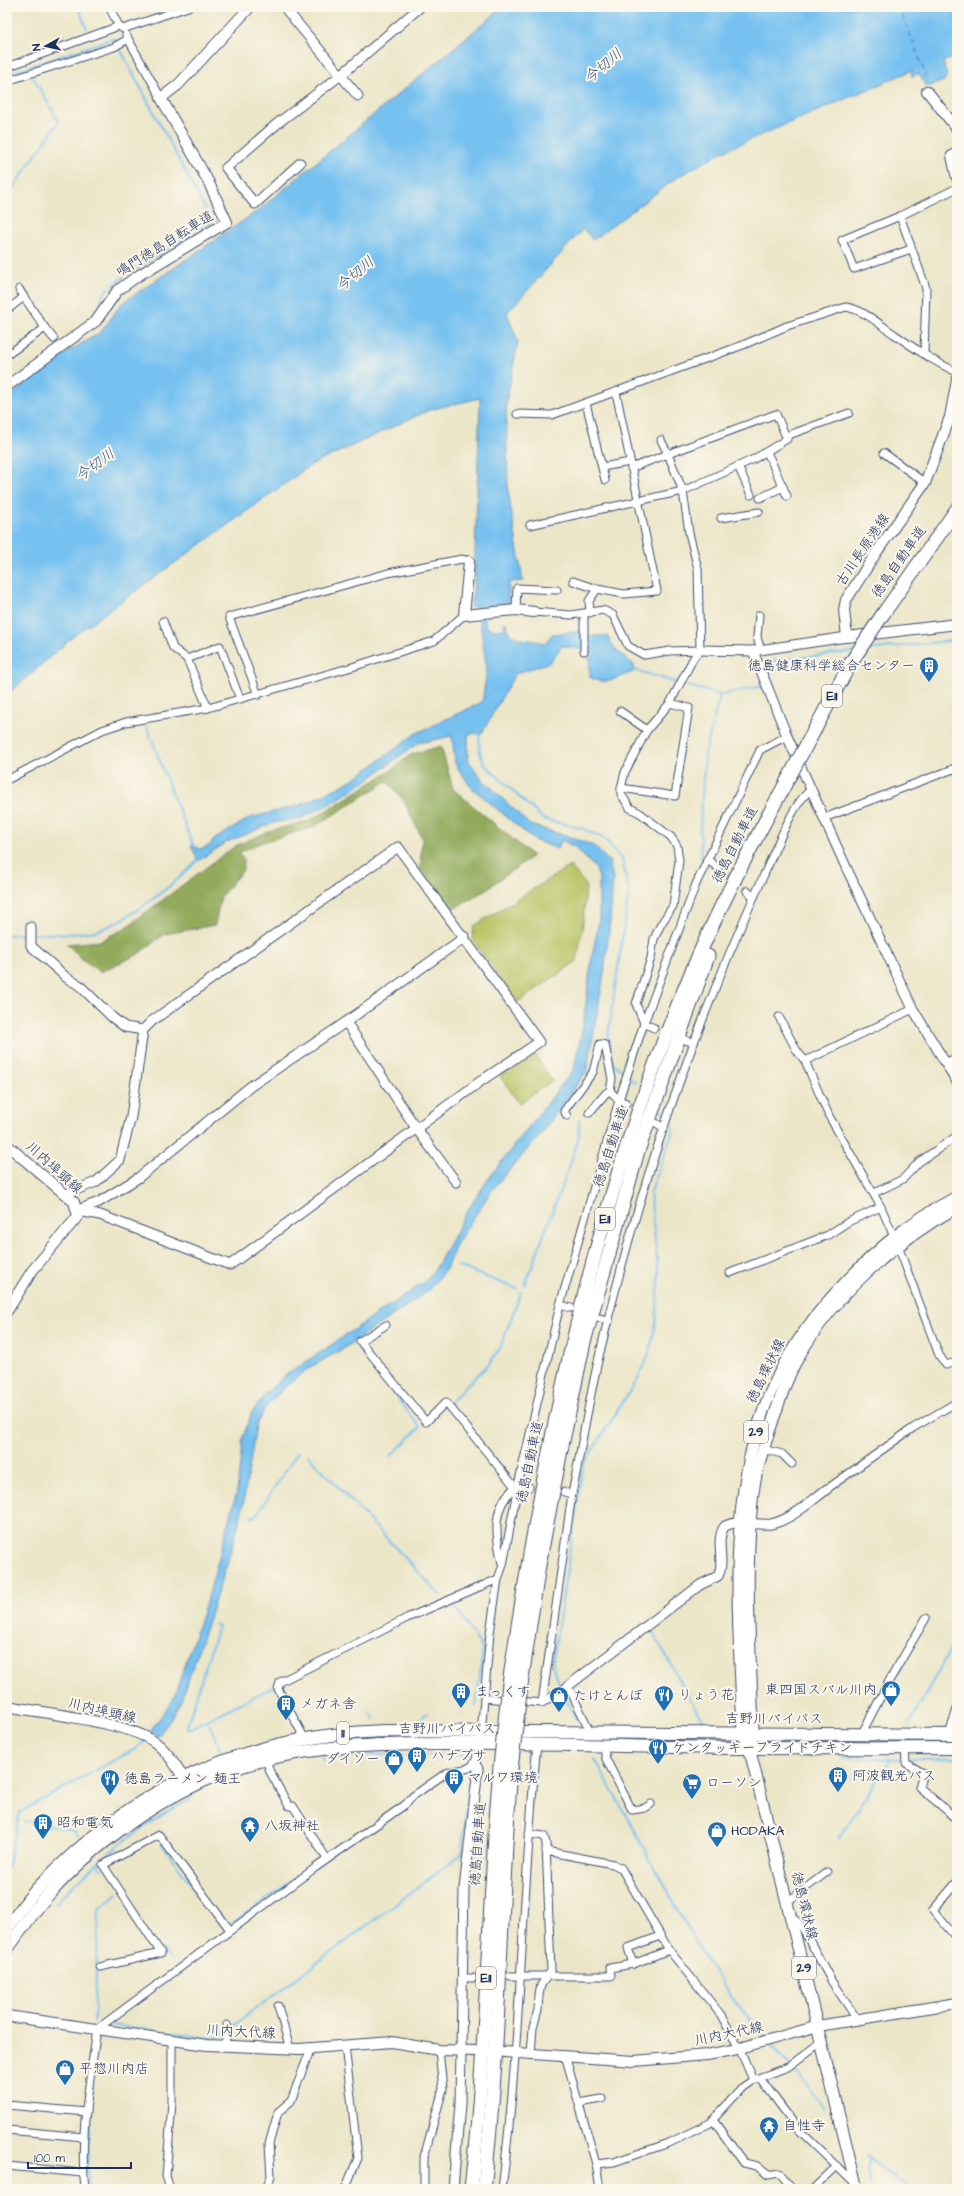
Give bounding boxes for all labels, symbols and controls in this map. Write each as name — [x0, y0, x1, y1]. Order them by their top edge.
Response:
north arrow — [26, 26, 66, 66]
text: N — [29, 43, 45, 52]
water label: 今切川 — [579, 43, 627, 89]
street label: 鳴門徳島自転車道 — [112, 206, 218, 282]
water label: 今切川 — [331, 251, 379, 297]
water label: 今切川 — [71, 443, 119, 487]
street label: 古川長原港線 — [831, 510, 895, 590]
street label: 徳島自動車道 — [867, 522, 931, 602]
building icon: 徳島健康科学総合センター — [918, 655, 940, 683]
place label: 徳島健康科学総合センター — [748, 656, 915, 676]
road number: E11 — [822, 685, 842, 707]
street label: 徳島自動車道 — [707, 803, 763, 887]
street label: 徳島自動車道 — [589, 1104, 633, 1190]
street label: 川内埠頭線 — [21, 1137, 87, 1199]
road number: E11 — [595, 1208, 615, 1230]
street label: 徳島環状線 — [742, 1335, 790, 1407]
street label: 徳島自動車道 — [511, 1419, 549, 1505]
road number: 29 — [744, 1421, 768, 1443]
shop icon: 東四国スバル川内 — [880, 1679, 902, 1707]
place label: 東四国スバル川内 — [765, 1680, 877, 1700]
building icon: まっくす — [450, 1681, 472, 1709]
place label: まっくす — [475, 1682, 531, 1702]
restaurant icon: りょう花 — [653, 1684, 675, 1712]
shop icon: たけとんぼ — [548, 1685, 570, 1713]
place label: りょう花 — [678, 1685, 734, 1705]
place label: たけとんぼ — [573, 1686, 643, 1706]
street label: 川内埠頭線 — [66, 1693, 138, 1729]
building icon: メガネ舎 — [275, 1693, 297, 1721]
place label: メガネ舎 — [300, 1694, 356, 1714]
street label: 吉野川バイパス — [725, 1709, 823, 1729]
street label: 吉野川バイパス — [398, 1719, 496, 1739]
road number: 11 — [337, 1722, 349, 1744]
restaurant icon: ケンタッキーフライドチキン — [647, 1737, 669, 1765]
place label: ケンタッキーフライドチキン — [672, 1738, 852, 1758]
building icon: ハナブサ — [406, 1745, 428, 1773]
place label: ハナブサ — [431, 1746, 487, 1766]
shop icon: ダイソー — [383, 1748, 405, 1776]
place label: ダイソー — [325, 1749, 380, 1769]
building icon: 阿波観光バス — [827, 1765, 849, 1793]
place label: 阿波観光バス — [852, 1766, 936, 1786]
building icon: マルワ環境 — [443, 1767, 465, 1795]
restaurant icon: 徳島ラーメン 麺王 — [99, 1768, 121, 1796]
place label: マルワ環境 — [468, 1768, 538, 1788]
place label: 徳島ラーメン 麺王 — [124, 1769, 242, 1789]
supermarket icon: ローソン — [681, 1772, 703, 1800]
place label: ローソン — [706, 1773, 762, 1793]
street label: 徳島自動車道 — [465, 1801, 491, 1887]
building icon: 昭和電気 — [32, 1812, 54, 1840]
place label: 昭和電気 — [57, 1813, 113, 1833]
temple icon: 八坂神社 — [239, 1815, 261, 1843]
place label: 八坂神社 — [264, 1816, 320, 1836]
shop icon: HODAKA — [706, 1820, 728, 1848]
place label: HODAKA — [731, 1821, 784, 1841]
street label: 徳島環状線 — [786, 1870, 822, 1942]
road number: 29 — [792, 1957, 816, 1979]
road number: E11 — [476, 1967, 496, 1989]
street label: 川内大代線 — [693, 2017, 765, 2051]
street label: 川内大代線 — [206, 2020, 276, 2044]
shop icon: 平惣川内店 — [54, 2058, 76, 2086]
place label: 平惣川内店 — [79, 2059, 149, 2079]
temple icon: 自性寺 — [758, 2115, 780, 2143]
place label: 自性寺 — [783, 2116, 825, 2136]
scale bar — [28, 2144, 131, 2170]
text: 100 m — [34, 2150, 65, 2167]

